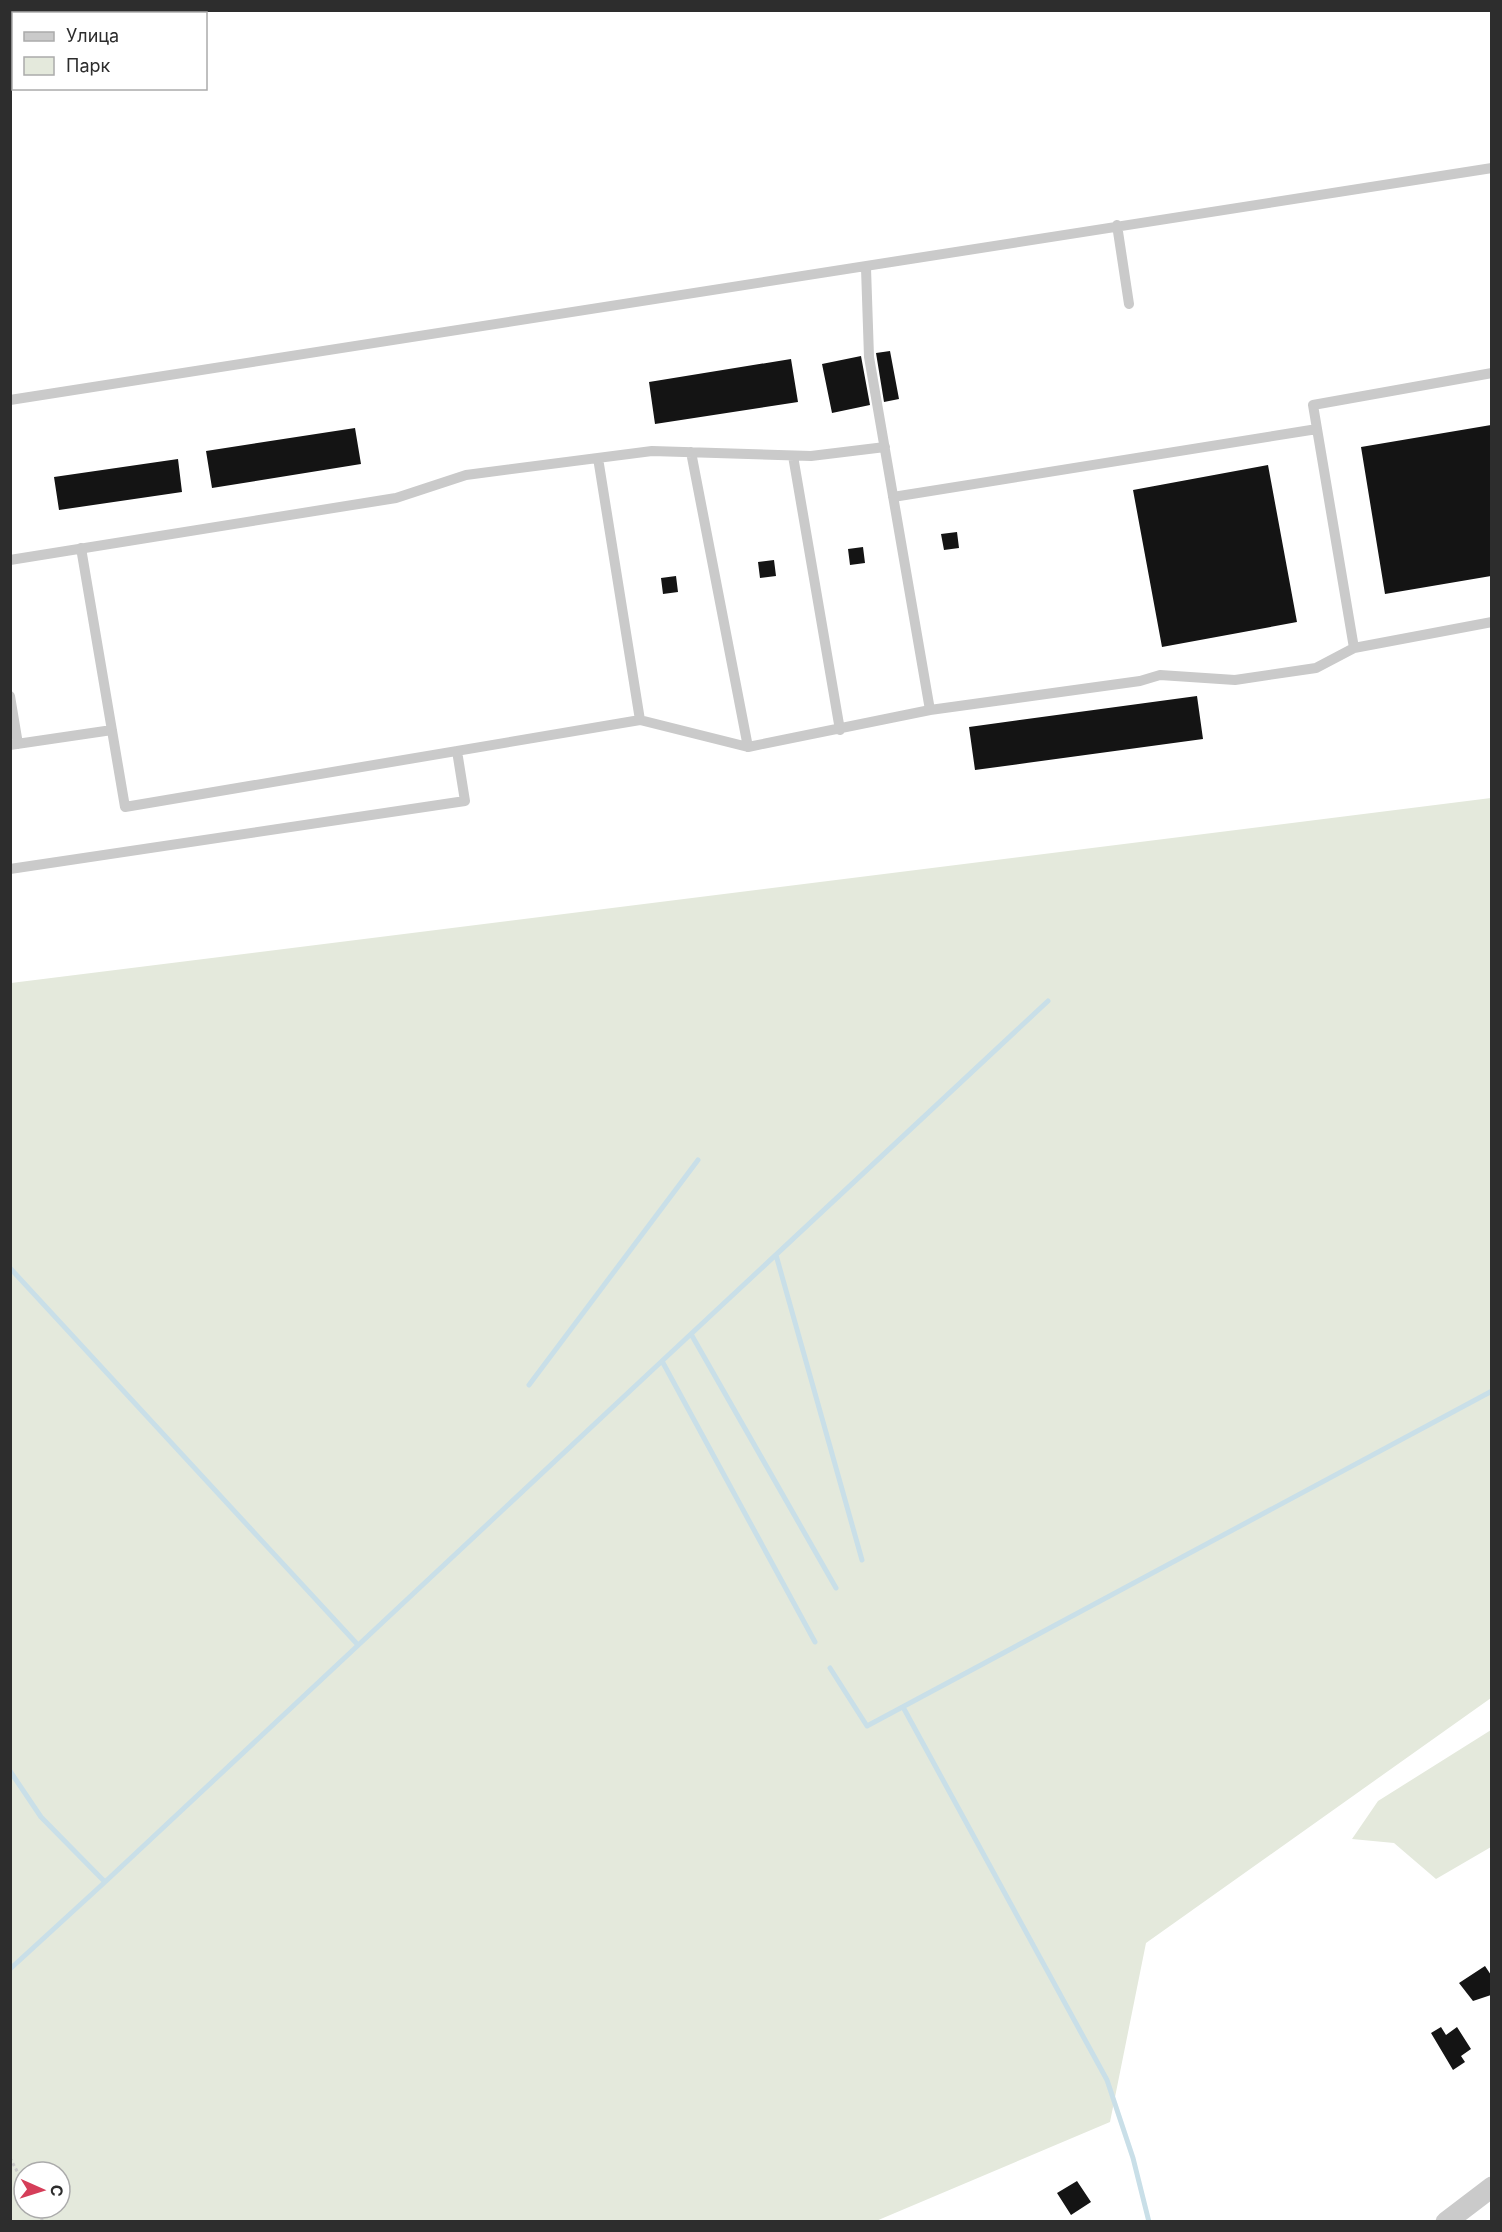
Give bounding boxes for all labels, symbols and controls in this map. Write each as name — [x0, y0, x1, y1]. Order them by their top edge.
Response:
legend — [12, 12, 207, 90]
text: Улица — [66, 25, 119, 46]
text: Парк — [66, 55, 111, 76]
north arrow — [12, 2160, 72, 2220]
text: С — [47, 2184, 67, 2197]

